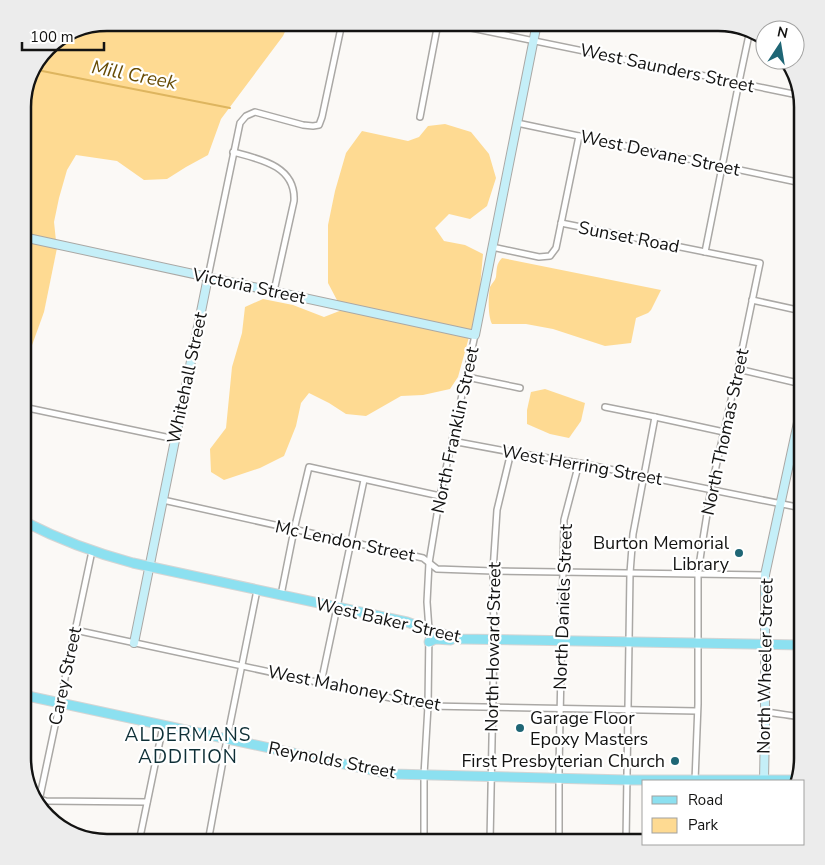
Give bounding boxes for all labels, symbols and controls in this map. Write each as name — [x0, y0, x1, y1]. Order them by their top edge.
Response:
scale bar — [22, 20, 105, 52]
north arrow — [755, 20, 805, 70]
text: N — [775, 22, 790, 43]
text: 100 m — [30, 27, 74, 47]
street label: West Saunders Street — [578, 38, 757, 98]
water label: Mill Creek — [89, 54, 179, 96]
street label: West Devane Street — [578, 124, 743, 182]
street label: Sunset Road — [576, 215, 682, 259]
street label: Victoria Street — [189, 262, 308, 310]
street label: Whitehall Street — [161, 309, 213, 446]
street label: North Franklin Street — [426, 344, 485, 515]
street label: North Thomas Street — [696, 346, 755, 518]
street label: West Herring Street — [500, 439, 665, 491]
street label: Mc Lendon Street — [273, 514, 418, 568]
street label: North Daniels Street — [548, 523, 578, 690]
place label: Burton Memorial Library — [593, 531, 730, 576]
marker: Burton Memorial Library — [733, 547, 745, 559]
street label: North Howard Street — [480, 561, 506, 732]
street label: North Wheeler Street — [751, 577, 779, 754]
street label: West Baker Street — [313, 592, 464, 649]
street label: Carey Street — [43, 624, 87, 727]
street label: West Mahoney Street — [265, 659, 443, 717]
place label: Garage Floor Epoxy Masters — [530, 706, 648, 751]
district label: ALDERMANS ADDITION — [125, 722, 251, 770]
marker: Garage Floor Epoxy Masters — [514, 722, 526, 734]
street label: Reynolds Street — [266, 736, 398, 784]
place label: First Presbyterian Church — [461, 749, 665, 773]
marker: First Presbyterian Church — [669, 755, 681, 767]
legend — [642, 780, 805, 845]
text: Road — [688, 790, 723, 810]
text: Park — [688, 815, 718, 835]

